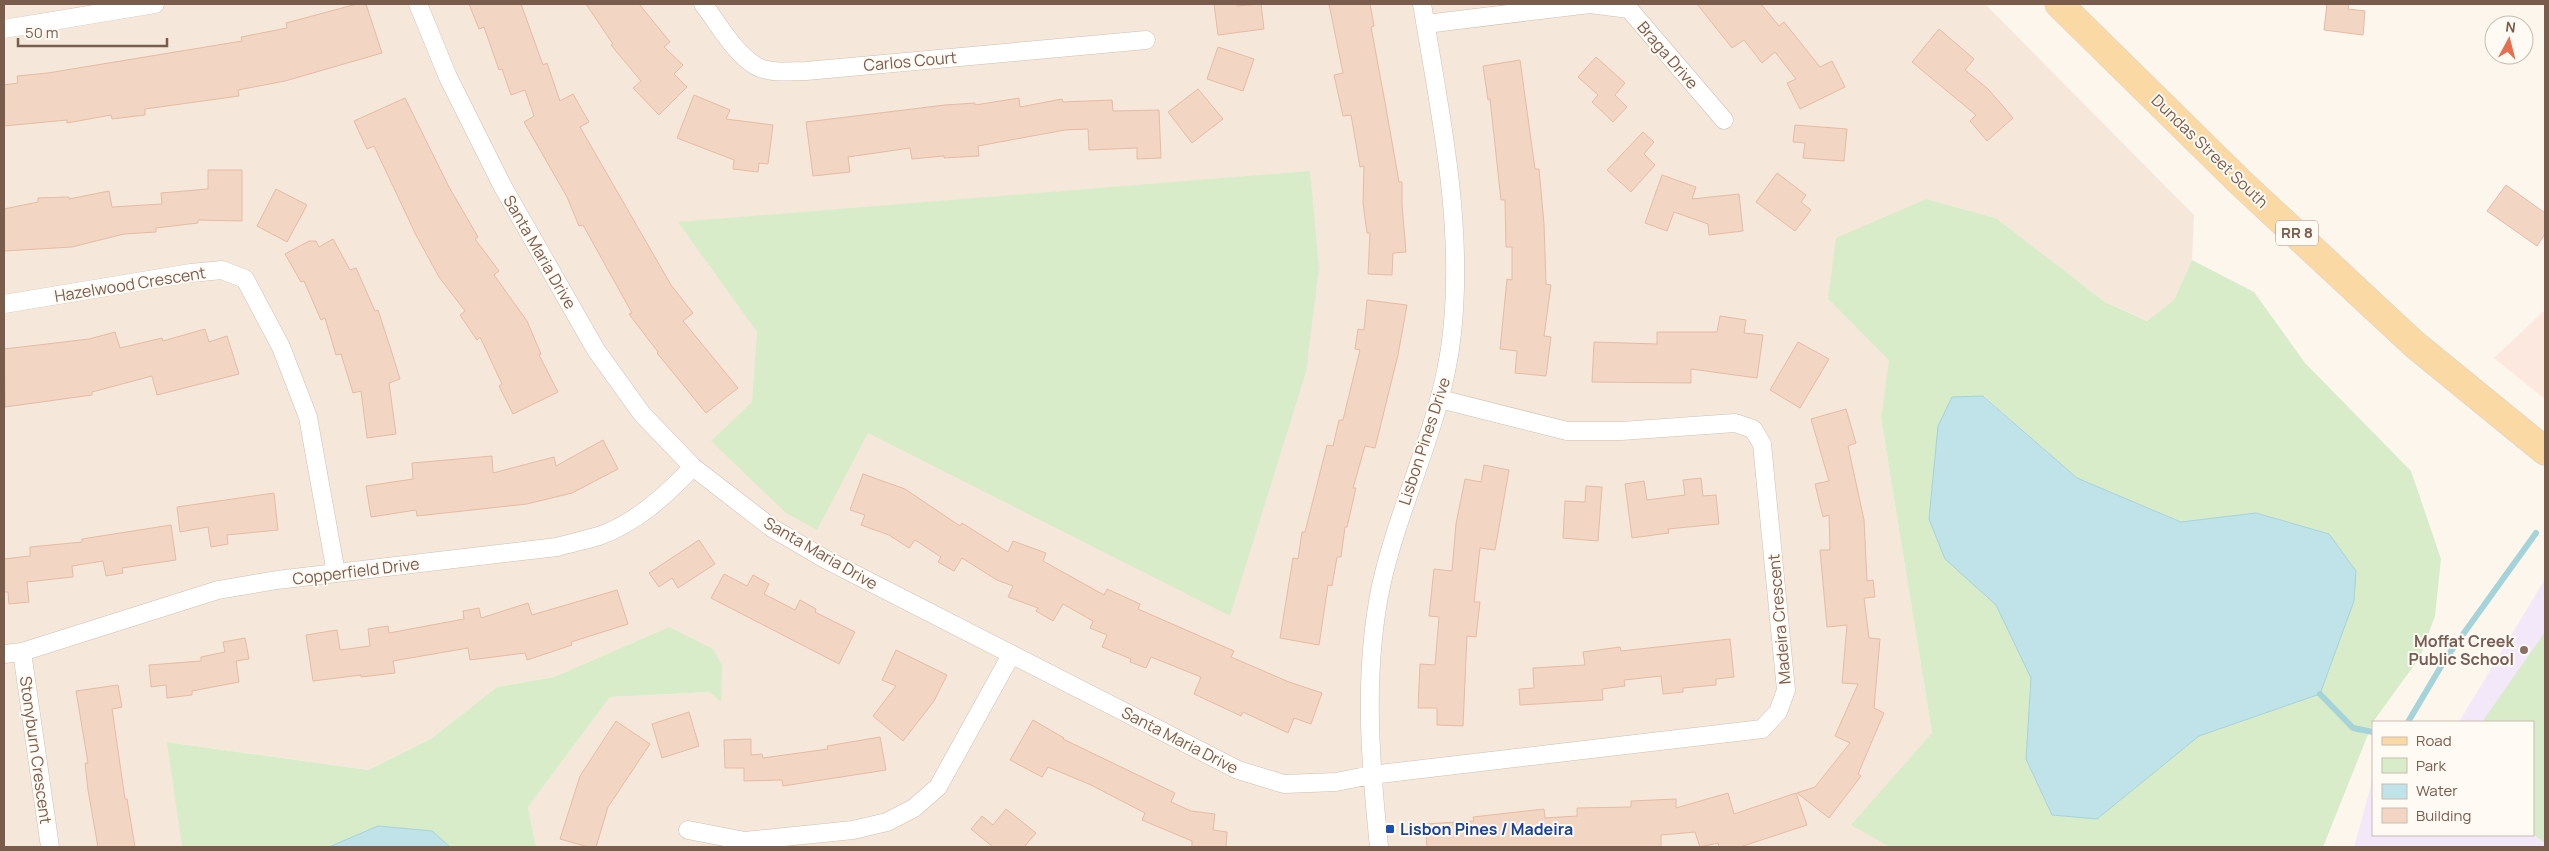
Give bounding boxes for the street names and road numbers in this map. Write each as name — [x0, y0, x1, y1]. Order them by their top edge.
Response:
street label: Braga Drive — [1632, 16, 1704, 94]
street label: Carlos Court — [863, 46, 957, 76]
street label: Dundas Street South — [2147, 89, 2273, 213]
street label: Santa Maria Drive — [498, 191, 582, 313]
road number: RR 8 — [2276, 220, 2318, 246]
street label: Hazelwood Crescent — [53, 261, 207, 307]
street label: Lisbon Pines Drive — [1393, 374, 1455, 508]
street label: Santa Maria Drive — [760, 511, 882, 595]
street label: Copperfield Drive — [291, 552, 421, 590]
street label: Madeira Crescent — [1762, 553, 1796, 685]
street label: Stonyburn Crescent — [15, 675, 57, 825]
street label: Santa Maria Drive — [1118, 701, 1242, 779]

